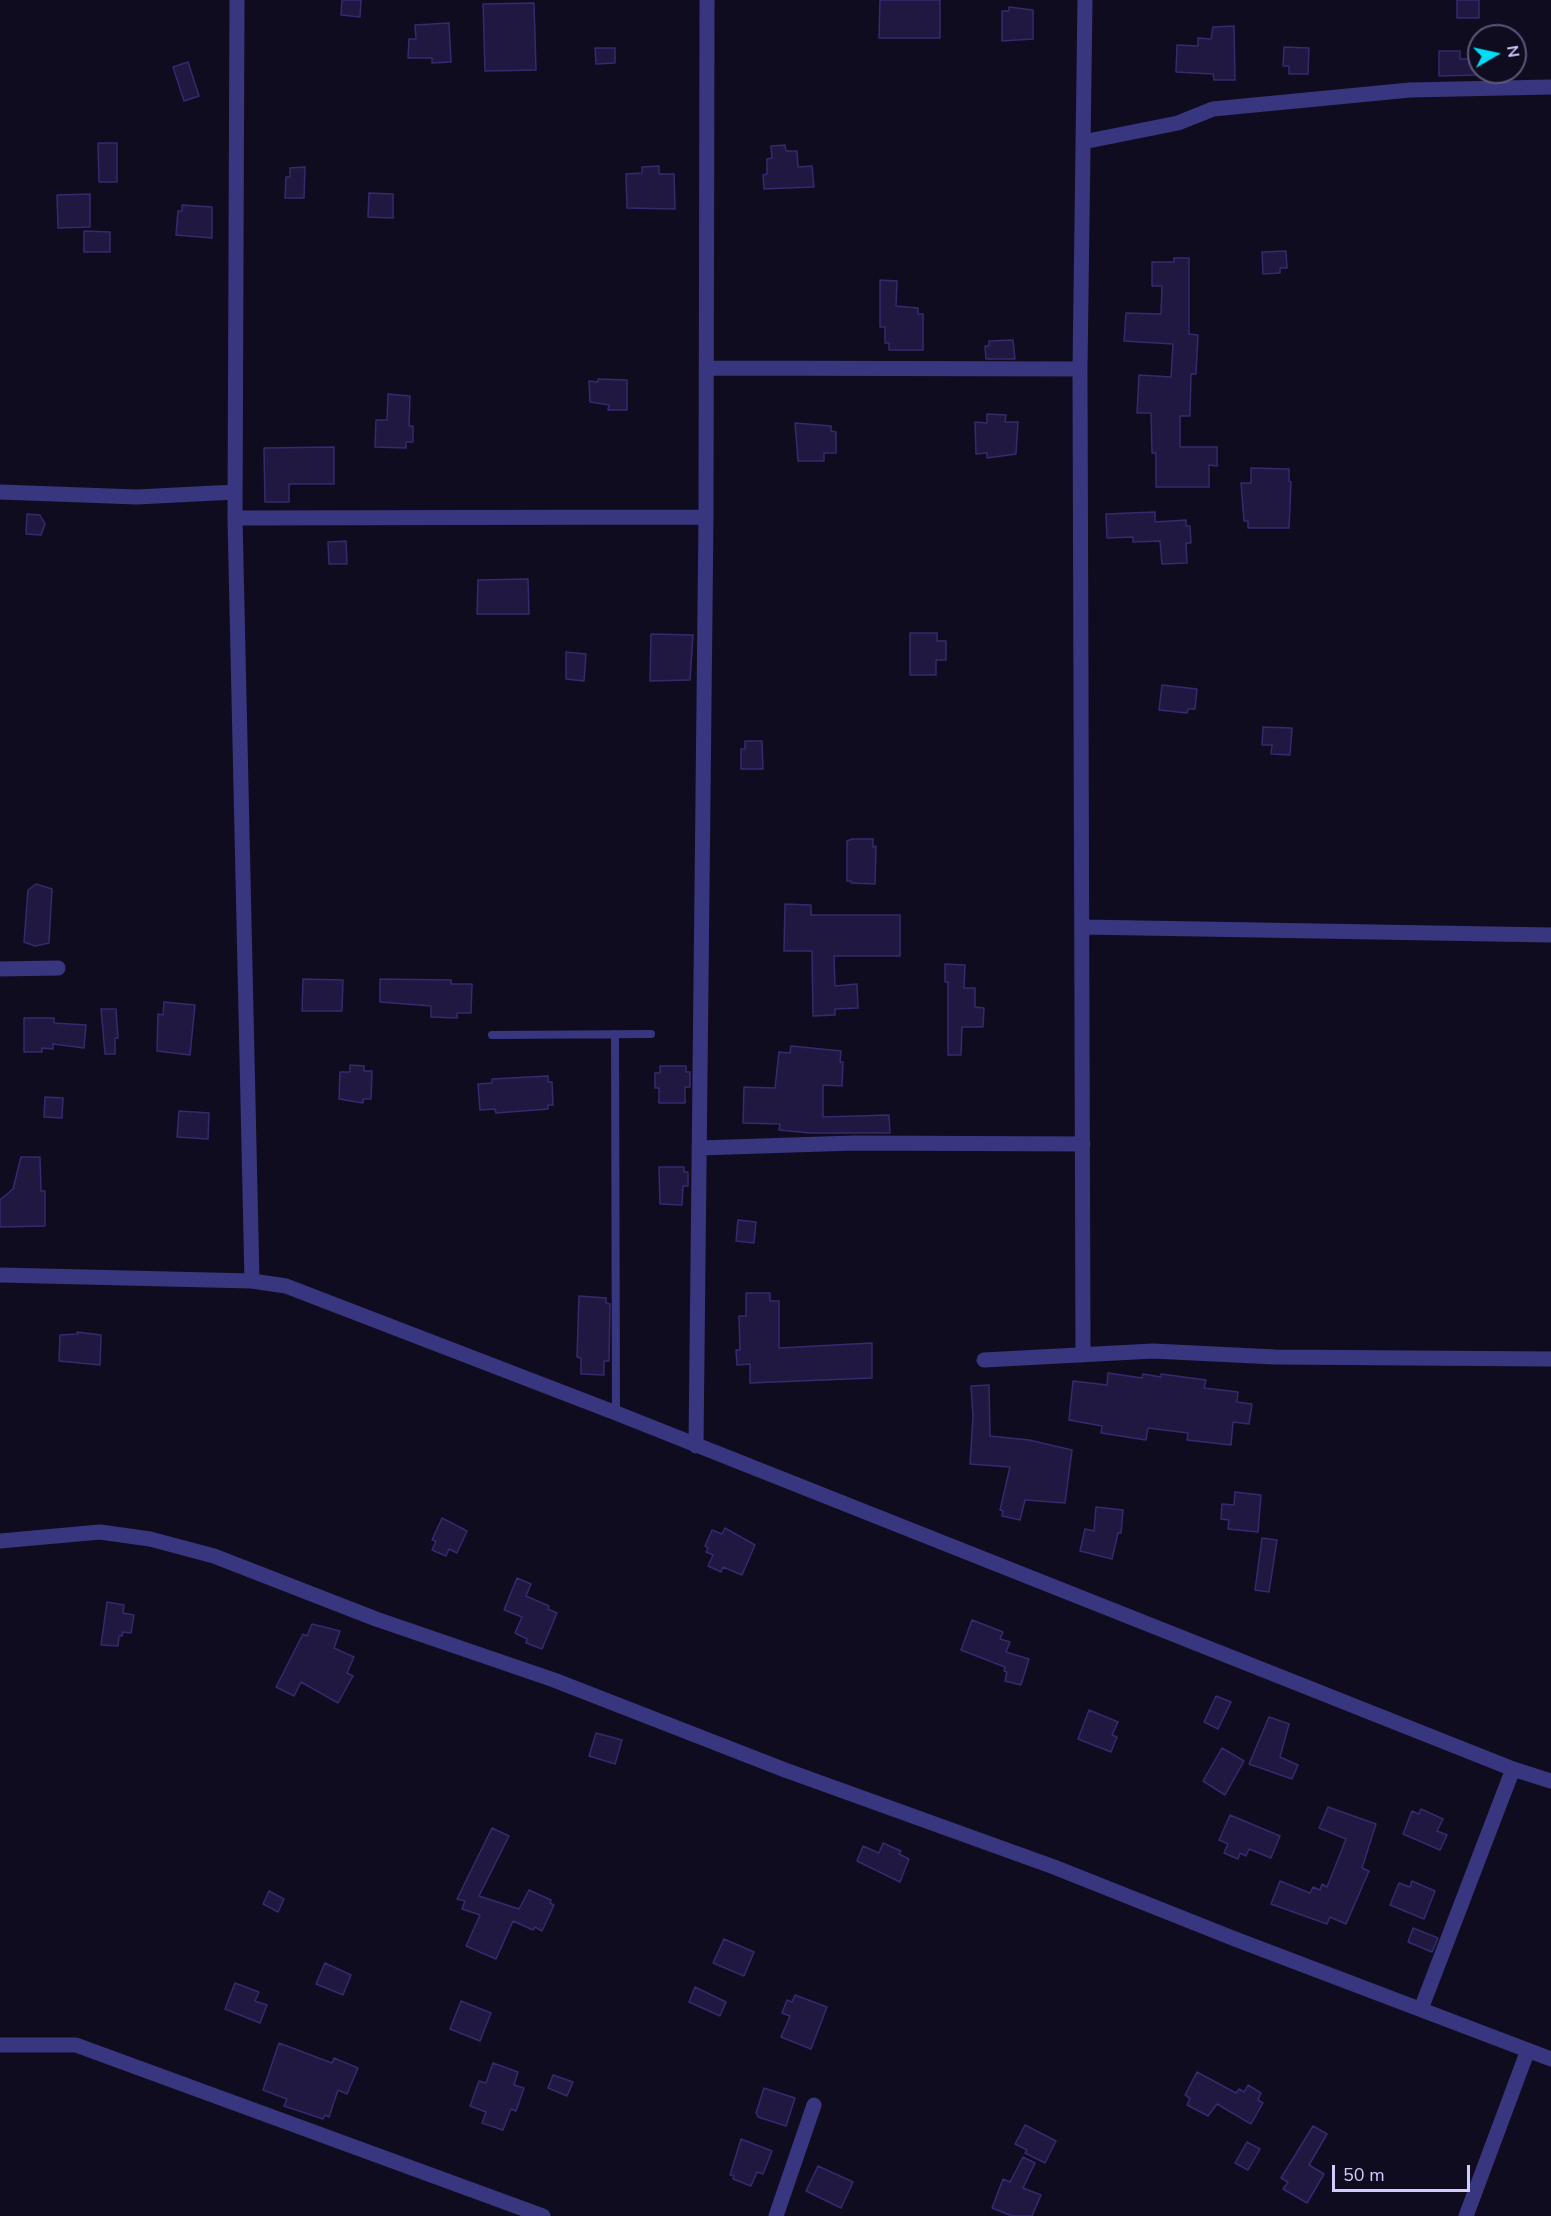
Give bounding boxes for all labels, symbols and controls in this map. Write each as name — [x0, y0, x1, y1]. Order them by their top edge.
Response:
north arrow — [1467, 24, 1527, 84]
text: N — [1501, 44, 1525, 59]
scale bar — [1335, 2153, 1473, 2191]
text: 50 m — [1343, 2163, 1385, 2187]

